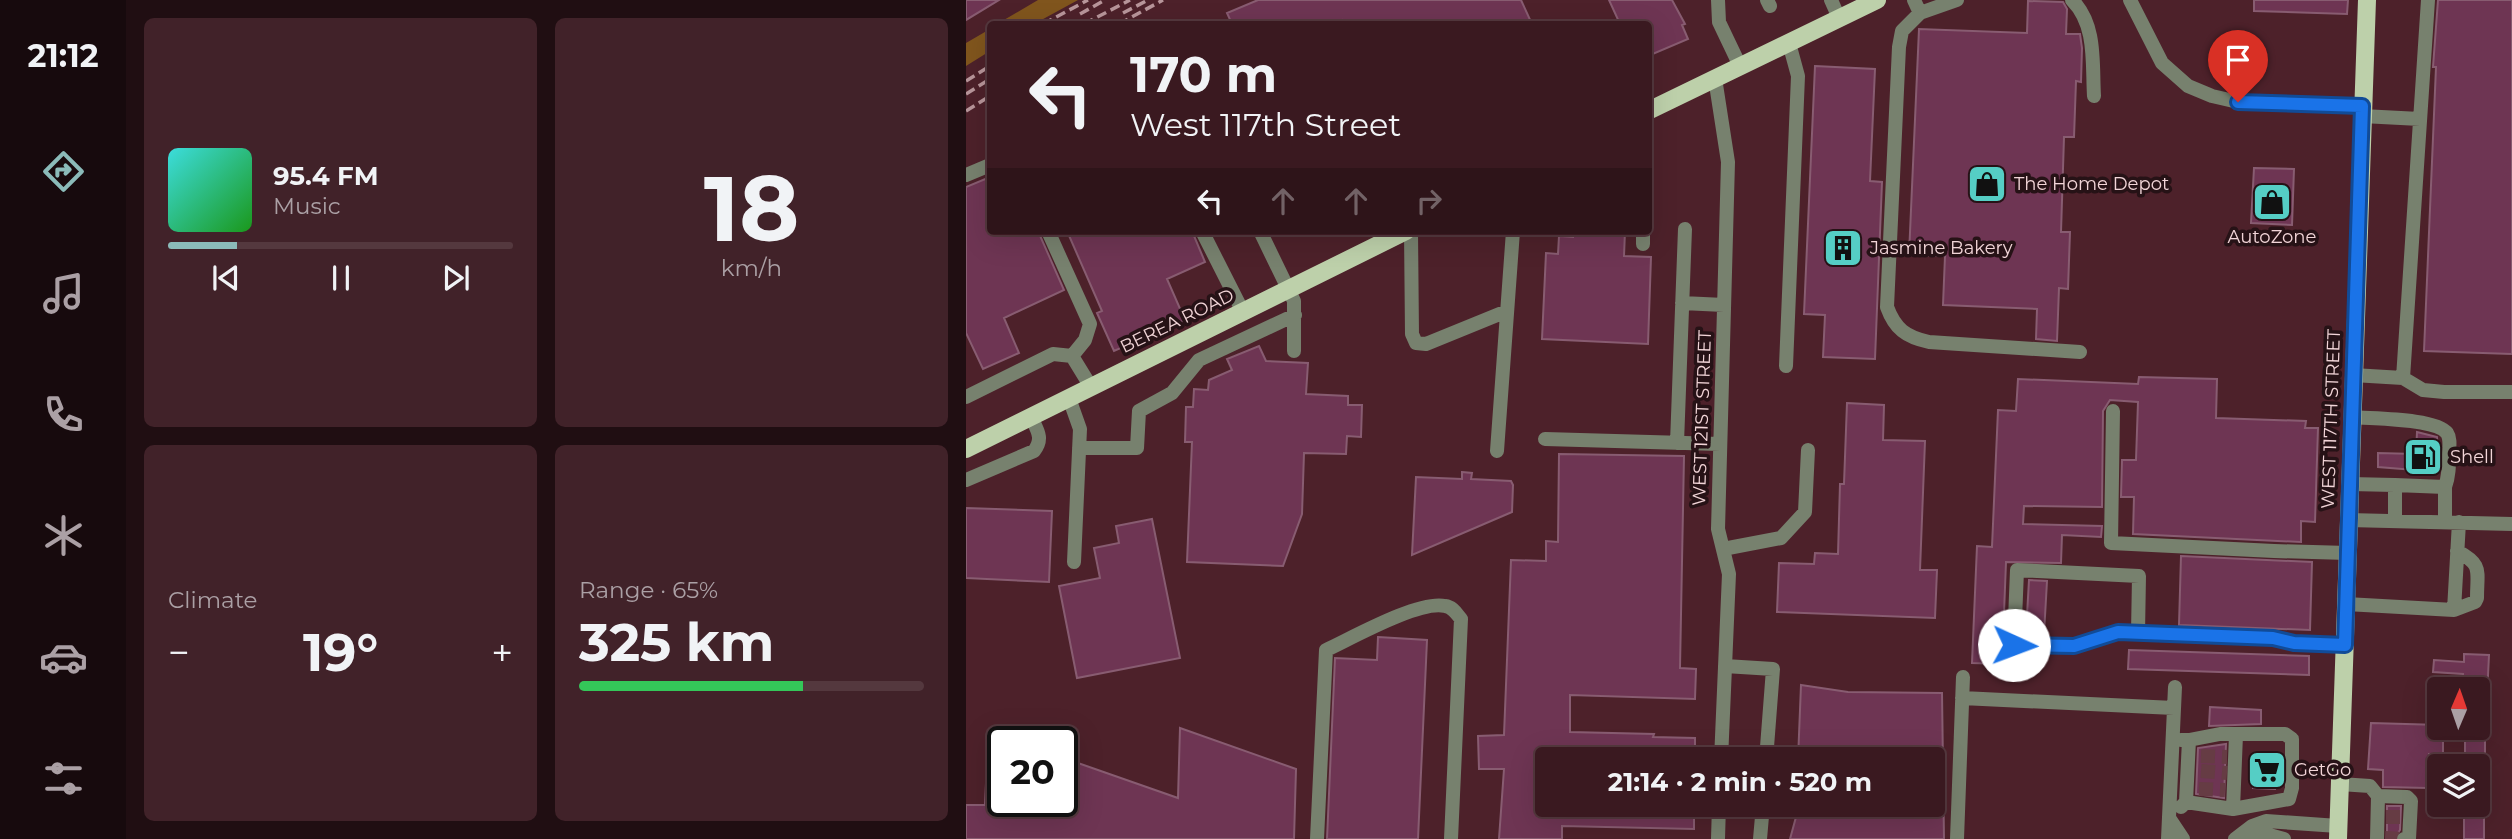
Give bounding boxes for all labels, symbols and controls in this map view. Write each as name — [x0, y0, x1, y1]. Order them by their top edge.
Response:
pin — [2208, 30, 2268, 102]
text: 21:12 — [27, 36, 99, 75]
icon: arrive — [2219, 41, 2257, 79]
text: 170 m — [1130, 45, 1277, 104]
icon: left — [1015, 49, 1106, 140]
text: West 117th Street — [1130, 105, 1401, 144]
icon: directions — [39, 147, 88, 196]
text: 18 — [704, 153, 799, 264]
text: 95.4 FM — [273, 160, 379, 192]
shop icon: The Home Depot — [1966, 163, 2008, 205]
place label: The Home Depot — [2014, 173, 2169, 195]
shop icon: AutoZone — [2251, 181, 2293, 223]
icon: left — [1191, 182, 1229, 220]
icon: ahead — [1264, 182, 1302, 220]
icon: ahead — [1337, 182, 1375, 220]
icon: right — [1410, 182, 1448, 220]
text: Music — [273, 192, 341, 220]
place label: AutoZone — [2228, 226, 2317, 248]
building icon: Jasmine Bakery — [1822, 227, 1864, 269]
place label: Jasmine Bakery — [1869, 237, 2013, 259]
text: km/h — [721, 254, 782, 282]
icon: previous — [207, 259, 245, 297]
icon: pause — [322, 259, 360, 297]
icon: next — [437, 259, 475, 297]
icon: music — [39, 269, 88, 318]
street label: BEREA ROAD — [1116, 284, 1238, 358]
street label: WEST 117TH STREET — [2317, 328, 2345, 509]
street label: WEST 121ST STREET — [1688, 329, 1716, 506]
icon: phone — [39, 390, 88, 439]
fuel station icon: Shell — [2402, 436, 2444, 478]
place label: Shell — [2450, 446, 2494, 468]
icon: climate — [39, 511, 88, 560]
text: Range · 65% — [579, 576, 718, 604]
text: Climate — [168, 586, 257, 614]
position arrow — [1977, 608, 2051, 682]
text: 325 km — [579, 611, 774, 674]
text: 19° — [303, 621, 378, 684]
text: − — [168, 629, 190, 676]
text: + — [491, 629, 513, 676]
icon: car — [39, 633, 88, 682]
north arrow — [2427, 677, 2490, 740]
map controls — [2427, 677, 2490, 817]
speed limit sign: 20 — [987, 726, 1078, 817]
supermarket icon: GetGo — [2246, 749, 2288, 791]
icon: filters — [39, 754, 88, 803]
button: layers — [2427, 754, 2490, 817]
place label: GetGo — [2294, 759, 2351, 781]
text: 21:14 · 2 min · 520 m — [1608, 766, 1872, 798]

